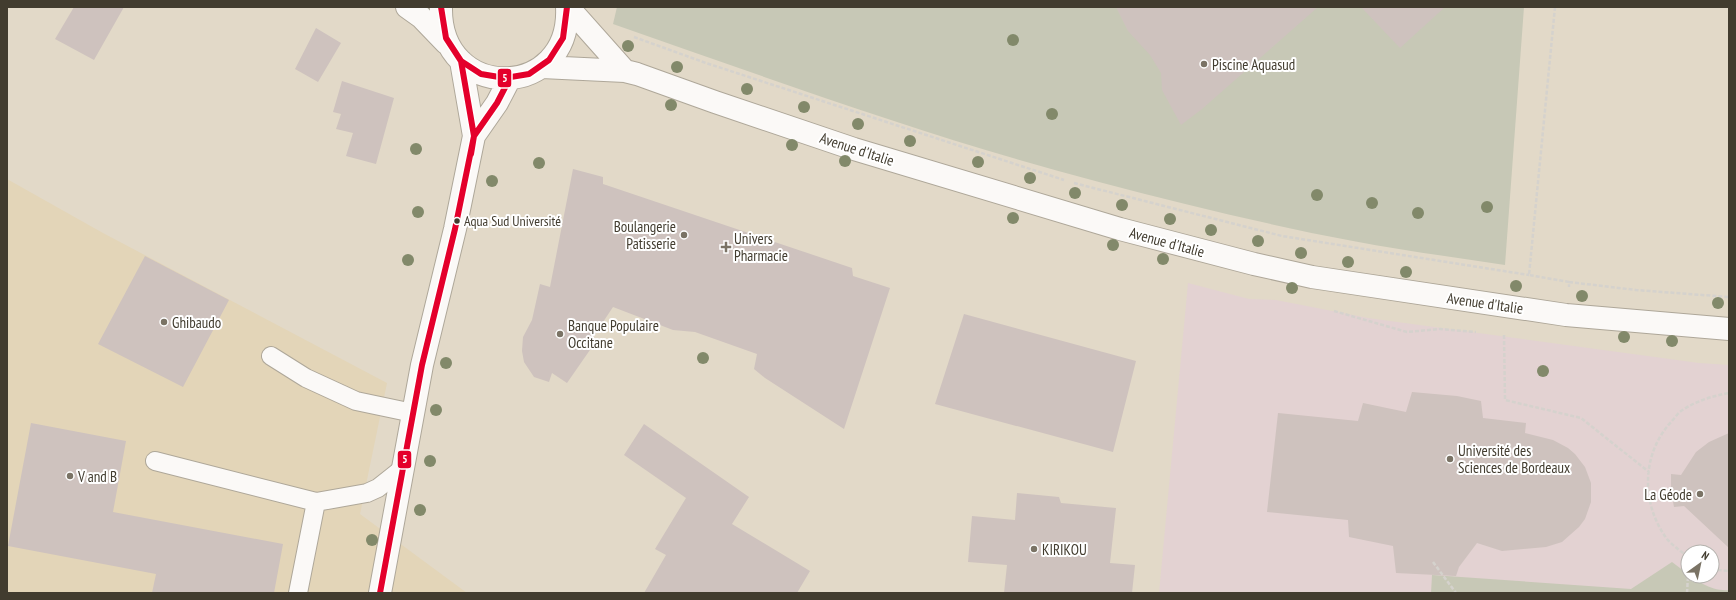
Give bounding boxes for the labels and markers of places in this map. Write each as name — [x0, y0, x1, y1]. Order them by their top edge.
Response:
place label: Piscine Aquasud — [1212, 55, 1295, 74]
marker: Piscine Aquasud — [1199, 59, 1209, 69]
place label: Aqua Sud Université — [464, 212, 561, 230]
marker: Aqua Sud Université — [452, 216, 462, 226]
place label: Boulangerie Patisserie — [614, 217, 676, 253]
place label: Univers Pharmacie — [734, 229, 788, 265]
marker: Boulangerie Patisserie — [679, 230, 689, 240]
marker: Univers Pharmacie — [721, 242, 731, 252]
place label: Ghibaudo — [172, 313, 221, 332]
place label: Banque Populaire Occitane — [568, 316, 659, 352]
marker: Ghibaudo — [159, 317, 169, 327]
marker: Banque Populaire Occitane — [555, 329, 565, 339]
place label: Université des Sciences de Bordeaux — [1458, 441, 1570, 477]
marker: Université des Sciences de Bordeaux — [1445, 454, 1455, 464]
place label: V and B — [77, 467, 117, 486]
marker: V and B — [65, 471, 75, 481]
place label: La Géode — [1644, 485, 1692, 504]
marker: La Géode — [1695, 489, 1705, 499]
place label: KIRIKOU — [1042, 540, 1087, 559]
marker: KIRIKOU — [1029, 544, 1039, 554]

